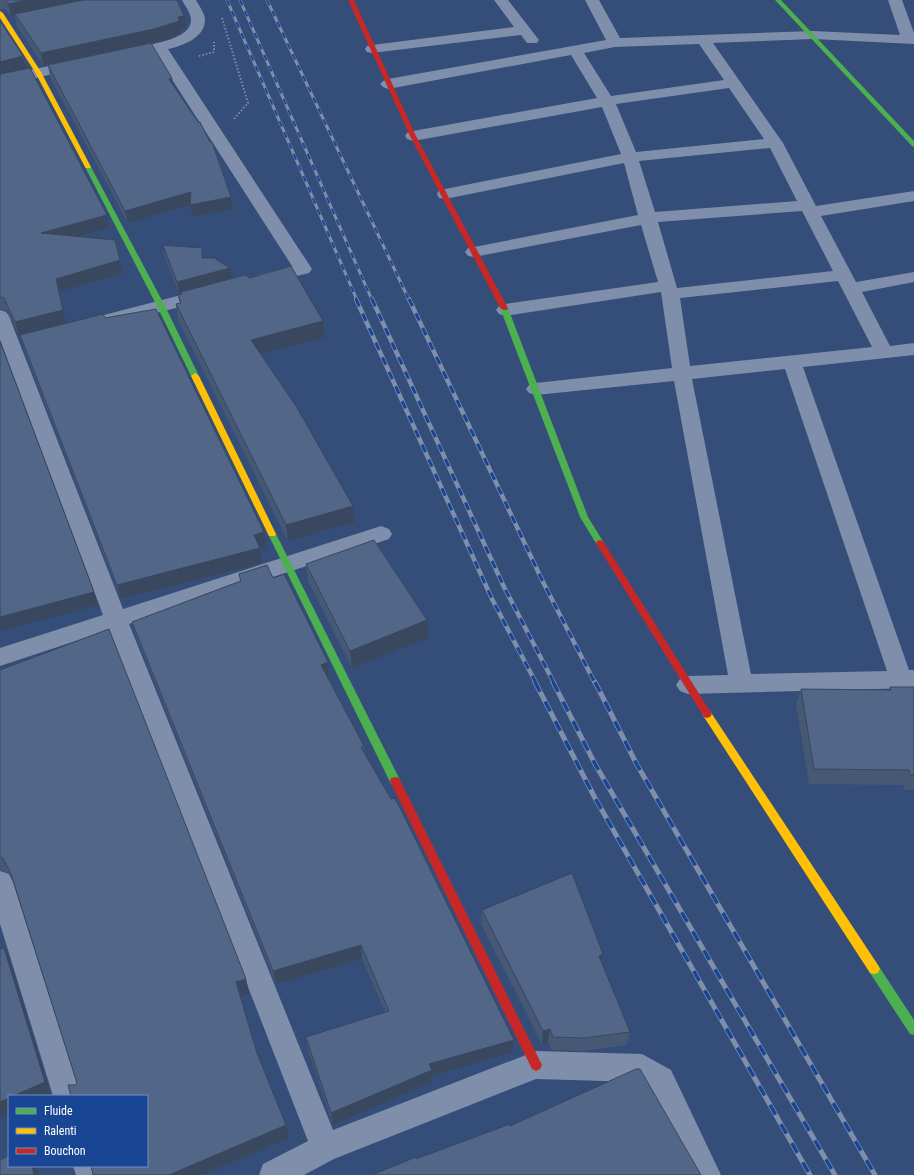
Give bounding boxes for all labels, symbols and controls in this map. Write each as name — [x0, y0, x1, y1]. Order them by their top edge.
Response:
legend — [8, 1095, 148, 1167]
text: Fluide — [44, 1104, 73, 1118]
text: Ralenti — [44, 1124, 77, 1138]
text: Bouchon — [44, 1144, 86, 1158]

